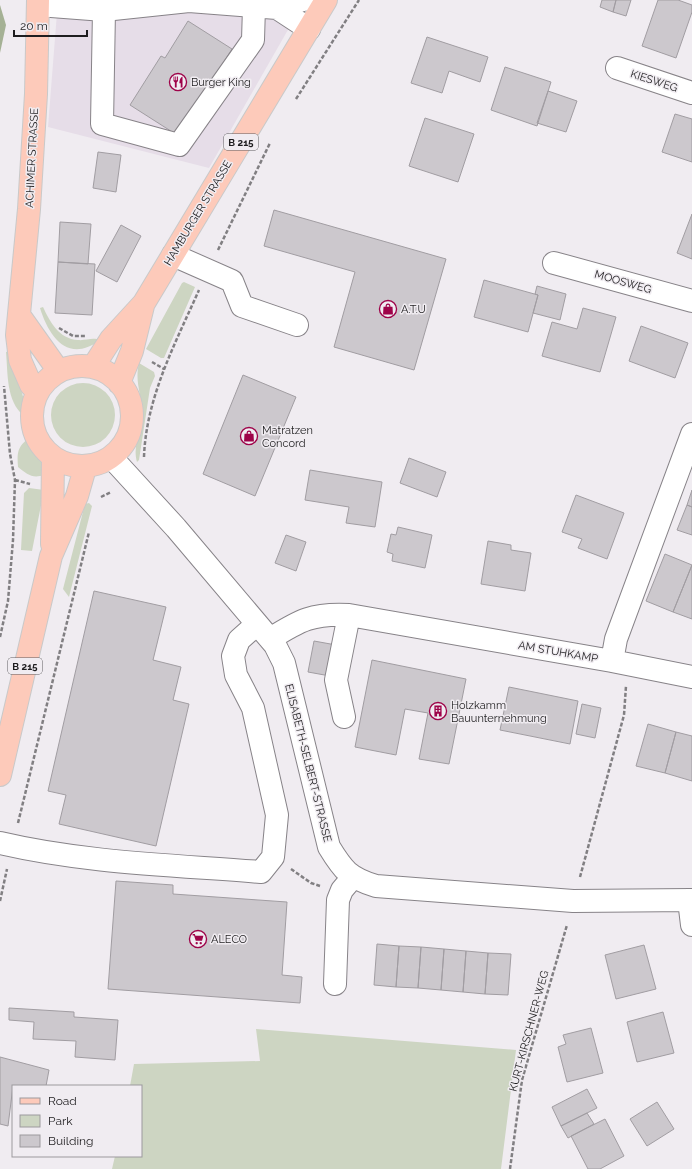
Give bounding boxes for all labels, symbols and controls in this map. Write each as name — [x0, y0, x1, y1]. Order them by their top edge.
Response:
scale bar — [14, 12, 87, 38]
text: 20 m — [20, 19, 48, 33]
street label: KIESWEG — [629, 67, 679, 95]
restaurant icon: Burger King — [168, 72, 188, 92]
place label: Burger King — [191, 76, 251, 89]
street label: ACHIMER STRASSE — [23, 108, 41, 208]
road number: B 215 — [224, 134, 258, 150]
street label: HAMBURGER STRASSE — [161, 158, 235, 268]
street label: MOOSWEG — [593, 268, 653, 296]
shop icon: A.T.U — [378, 299, 398, 319]
place label: A.T.U — [401, 303, 426, 316]
place label: Matratzen Concord — [262, 424, 313, 450]
shop icon: Matratzen Concord — [239, 426, 259, 446]
street label: AM STUHKAMP — [517, 639, 599, 665]
road number: B 215 — [8, 658, 42, 674]
street label: ELISABETH-SELBERT-STRASSE — [282, 682, 334, 844]
place label: Holzkamm Bauunternehmung — [451, 699, 547, 725]
building icon: Holzkamm Bauunternehmung — [428, 701, 448, 721]
supermarket icon: ALECO — [188, 929, 208, 949]
place label: ALECO — [211, 933, 247, 946]
street label: KURT-KIRSCHNER-WEG — [507, 969, 551, 1093]
legend — [12, 1085, 142, 1157]
text: Road — [48, 1094, 77, 1108]
text: Park — [48, 1114, 73, 1128]
text: Building — [48, 1134, 94, 1148]

